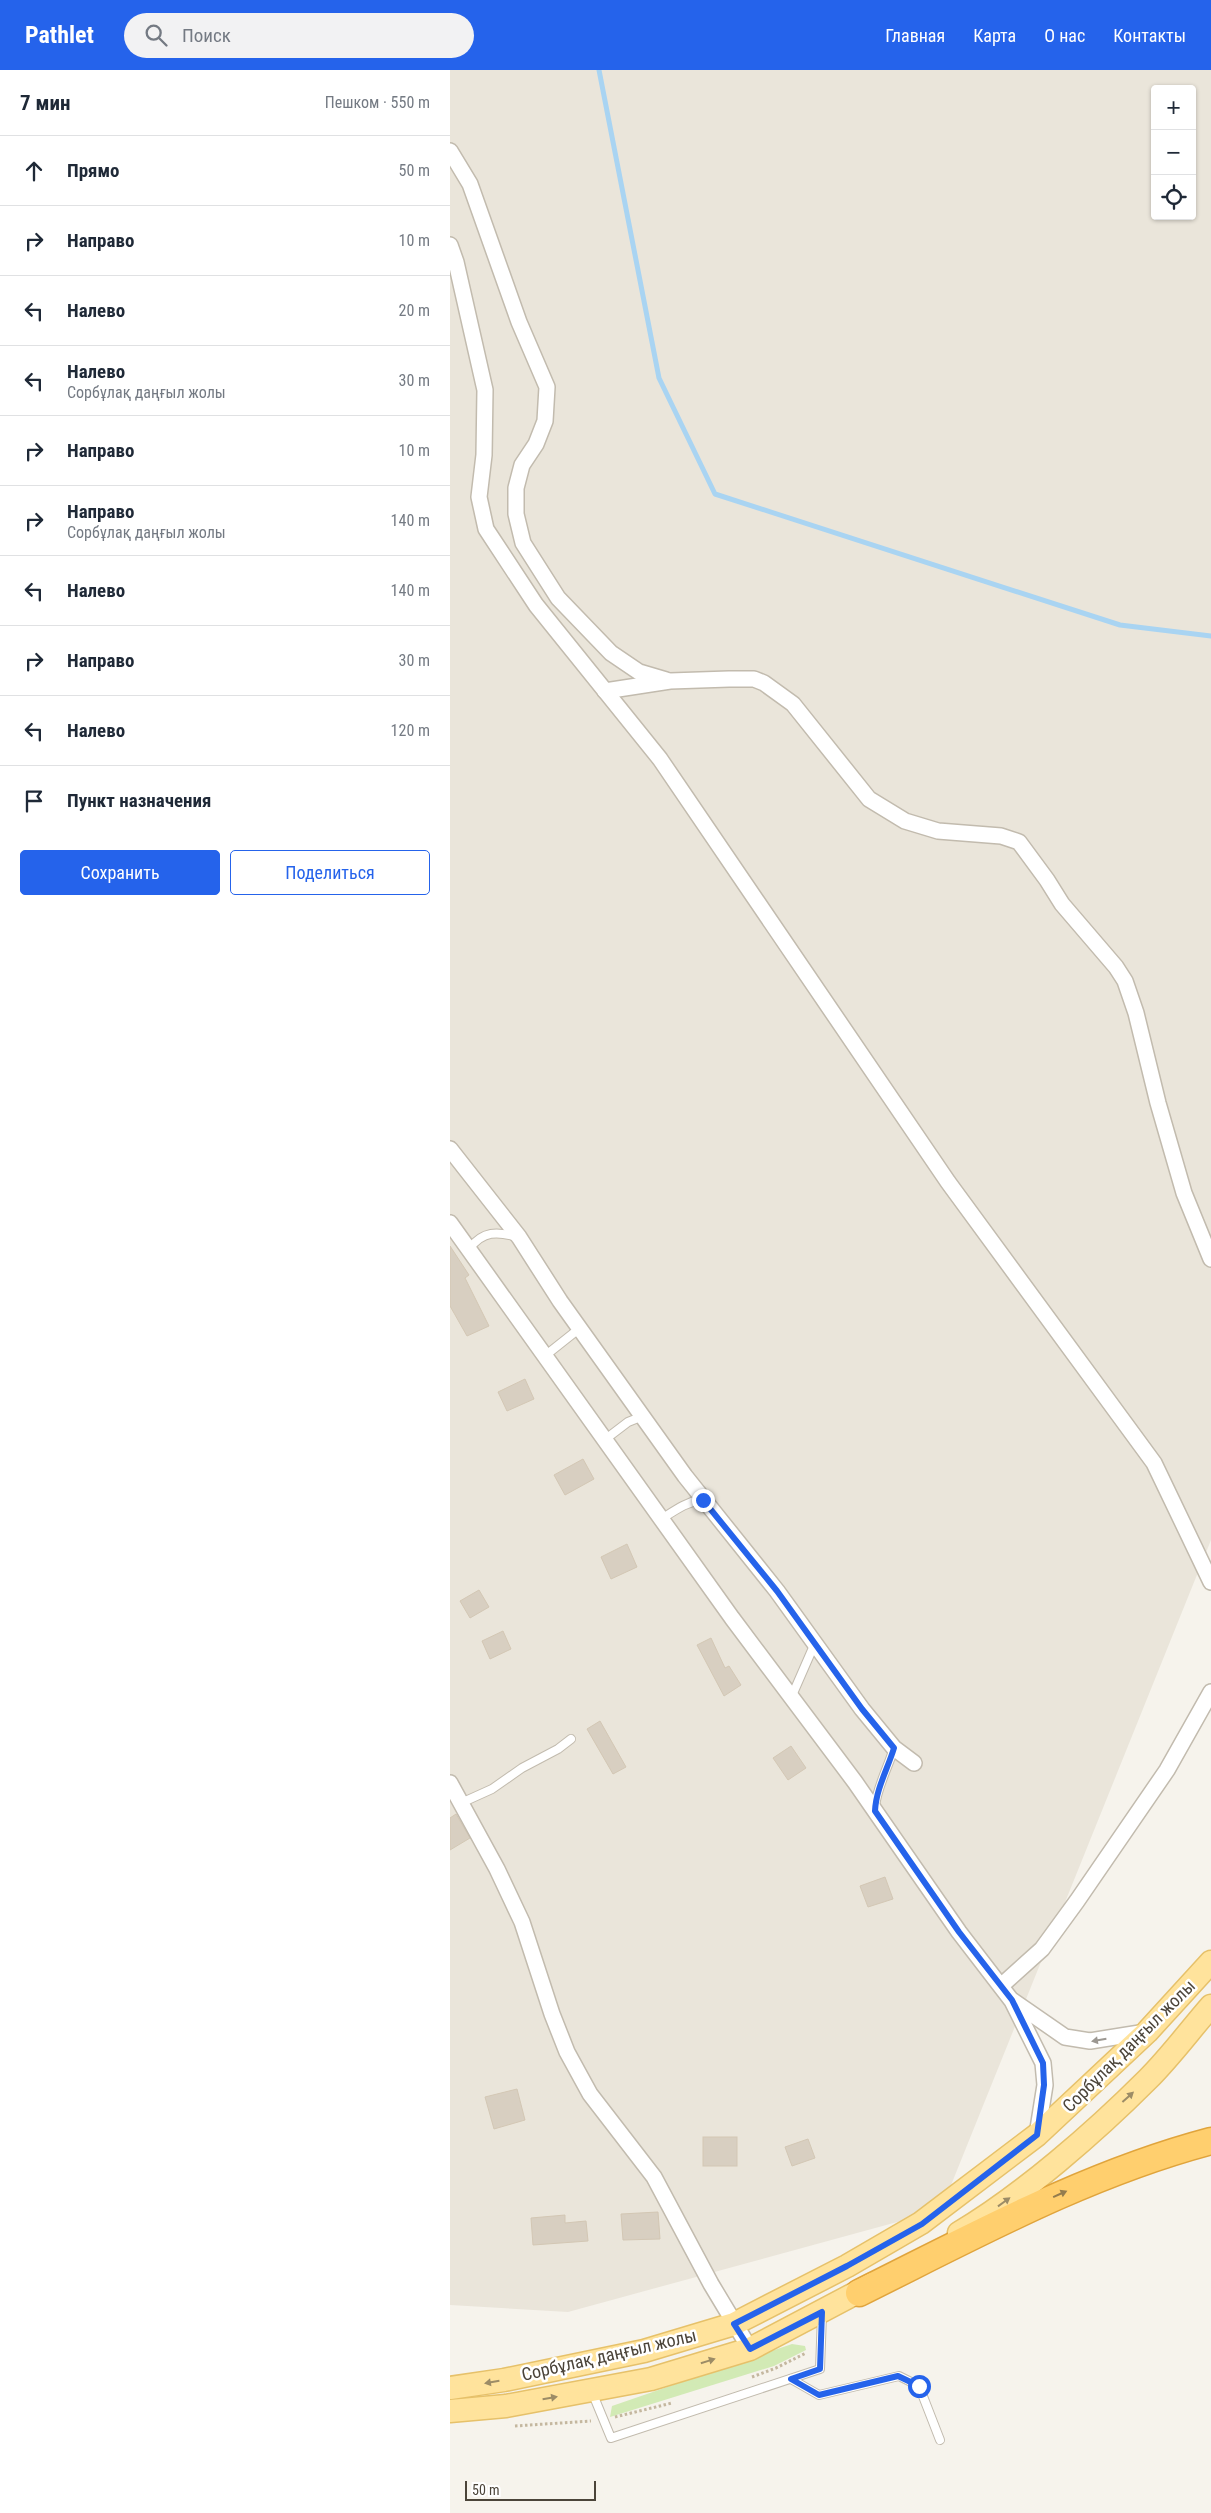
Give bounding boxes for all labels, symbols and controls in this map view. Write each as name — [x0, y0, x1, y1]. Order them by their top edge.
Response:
search box — [124, 13, 474, 58]
text: Pathlet — [25, 21, 94, 49]
icon: search — [142, 21, 170, 49]
text: Поиск — [182, 24, 231, 47]
text: Главная — [885, 25, 945, 46]
text: Карта — [973, 25, 1016, 46]
text: О нас — [1044, 25, 1085, 46]
text: Контакты — [1113, 25, 1186, 46]
map controls — [1151, 85, 1196, 220]
button: + — [1151, 85, 1196, 130]
text: 7 мин — [20, 91, 70, 115]
text: Пешком · 550 m — [325, 93, 430, 112]
button: − — [1151, 130, 1196, 175]
icon: ahead — [20, 157, 48, 185]
text: Прямо — [67, 159, 120, 182]
text: 50 m — [398, 161, 430, 180]
button: locate — [1151, 175, 1196, 220]
icon: right — [20, 227, 48, 255]
text: Направо — [67, 229, 134, 252]
text: 10 m — [398, 231, 430, 250]
icon: left — [20, 297, 48, 325]
text: Налево — [67, 299, 125, 322]
text: 20 m — [398, 301, 430, 320]
text: Налево — [67, 360, 125, 383]
icon: left — [20, 367, 48, 395]
text: 30 m — [398, 371, 430, 390]
text: Сорбұлақ даңғыл жолы — [67, 383, 226, 402]
icon: right — [20, 437, 48, 465]
text: Направо — [67, 439, 134, 462]
text: 10 m — [398, 441, 430, 460]
text: Направо — [67, 500, 134, 523]
icon: right — [20, 507, 48, 535]
text: 140 m — [391, 511, 430, 530]
text: Сорбұлақ даңғыл жолы — [67, 523, 226, 542]
icon: left — [20, 577, 48, 605]
text: Налево — [67, 579, 125, 602]
text: 140 m — [391, 581, 430, 600]
icon: right — [20, 647, 48, 675]
text: Направо — [67, 649, 134, 672]
text: 30 m — [398, 651, 430, 670]
icon: left — [20, 717, 48, 745]
text: Налево — [67, 719, 125, 742]
text: 120 m — [391, 721, 430, 740]
icon: arrive — [20, 787, 48, 815]
text: Пункт назначения — [67, 789, 211, 812]
button: Сохранить — [20, 850, 220, 895]
button: Поделиться — [230, 850, 430, 895]
route end — [692, 1489, 715, 1512]
street label: Сорбұлақ даңғыл жолы — [1058, 1975, 1199, 2116]
one-way arrow — [1091, 2036, 1107, 2044]
one-way arrow — [1122, 2091, 1134, 2103]
one-way arrow — [1053, 2190, 1067, 2198]
one-way arrow — [997, 2196, 1010, 2207]
street label: Сорбұлақ даңғыл жолы — [520, 2324, 698, 2385]
one-way arrow — [701, 2357, 716, 2365]
route start — [908, 2375, 931, 2398]
one-way arrow — [483, 2379, 499, 2387]
one-way arrow — [543, 2394, 559, 2402]
scale bar — [465, 2478, 596, 2501]
text: 50 m — [472, 2482, 500, 2498]

